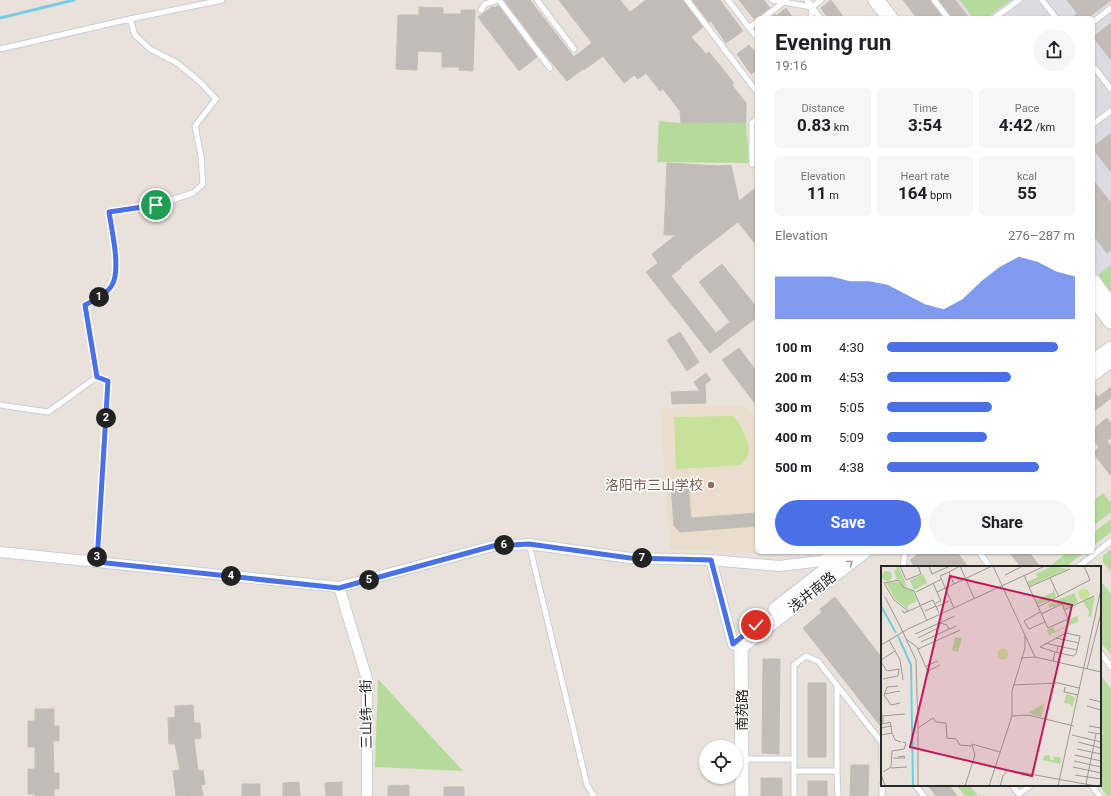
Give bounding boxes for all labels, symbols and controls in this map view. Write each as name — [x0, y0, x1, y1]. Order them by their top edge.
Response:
button: share — [1033, 29, 1075, 71]
text: Evening run — [775, 30, 891, 55]
text: 19:16 — [775, 58, 807, 73]
text: Distance — [802, 102, 844, 115]
text: Time — [913, 102, 937, 115]
text: Pace — [1015, 102, 1039, 115]
text: 0.83 — [797, 115, 831, 135]
text: 3:54 — [908, 115, 942, 135]
text: 4:42 — [999, 115, 1033, 135]
text: km — [831, 121, 849, 134]
text: /km — [1033, 121, 1055, 134]
text: Elevation — [801, 170, 845, 183]
text: Heart rate — [901, 170, 949, 183]
text: kcal — [1017, 170, 1037, 183]
text: 11 — [807, 183, 827, 203]
text: 164 — [898, 183, 927, 203]
text: 55 — [1017, 183, 1037, 203]
pin — [139, 188, 173, 222]
text: m — [827, 189, 839, 202]
text: bpm — [927, 189, 952, 202]
icon: arrive — [145, 194, 167, 216]
text: Elevation — [775, 228, 828, 243]
text: 276–287 m — [1008, 228, 1075, 243]
pin: 1 — [89, 287, 109, 307]
text: 1 — [96, 290, 102, 303]
text: 100 m — [775, 340, 812, 355]
text: 4:30 — [839, 340, 864, 355]
text: 200 m — [775, 370, 812, 385]
text: 4:53 — [839, 370, 864, 385]
text: 300 m — [775, 400, 812, 415]
text: 5:05 — [839, 400, 864, 415]
pin: 2 — [96, 408, 116, 428]
text: 2 — [103, 411, 109, 424]
text: 400 m — [775, 430, 812, 445]
text: 5:09 — [839, 430, 864, 445]
text: 500 m — [775, 460, 812, 475]
text: 4:38 — [839, 460, 864, 475]
place label: 洛阳市三山学校 — [605, 477, 703, 493]
marker: 洛阳市三山学校 — [706, 480, 716, 490]
button: Save — [775, 500, 921, 546]
button: Share — [929, 500, 1075, 546]
pin: 6 — [494, 535, 514, 555]
text: 6 — [501, 538, 507, 551]
pin: 3 — [87, 547, 107, 567]
pin: 7 — [632, 548, 652, 568]
text: 3 — [94, 550, 100, 563]
text: 7 — [639, 551, 645, 564]
one-way arrow — [845, 561, 852, 568]
pin: 4 — [221, 566, 241, 586]
inset map — [881, 566, 1101, 786]
street label: 浅井南路 — [785, 568, 839, 616]
text: 4 — [228, 569, 234, 582]
pin: 5 — [359, 570, 379, 590]
text: 5 — [366, 573, 372, 586]
pin — [739, 608, 773, 642]
icon: check — [745, 614, 767, 636]
street label: 三山纬一街 — [357, 679, 375, 749]
street label: 南苑路 — [734, 689, 750, 731]
map controls — [699, 740, 743, 784]
button: locate — [699, 740, 743, 784]

